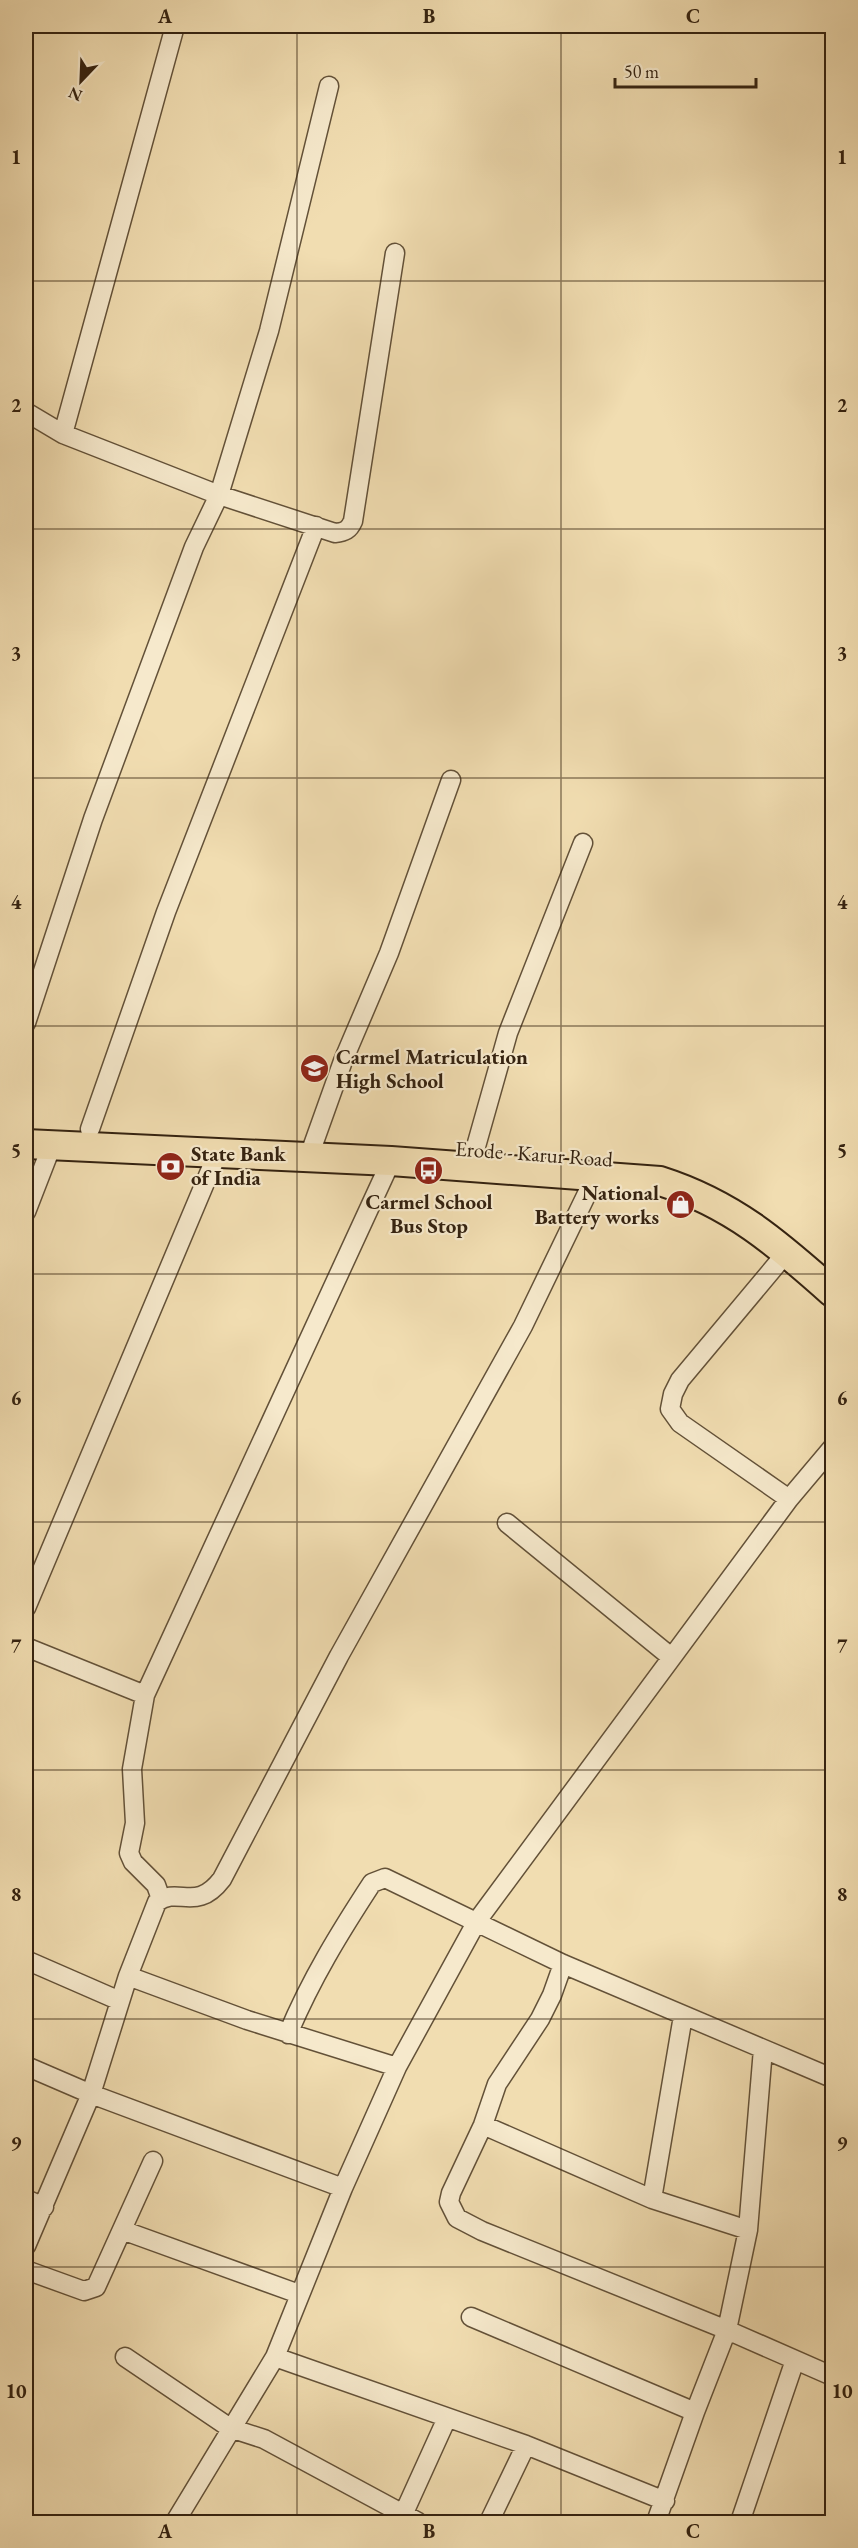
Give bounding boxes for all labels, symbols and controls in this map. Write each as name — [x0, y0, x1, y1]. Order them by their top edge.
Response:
text: A — [157, 3, 173, 29]
text: B — [423, 3, 435, 29]
text: C — [686, 3, 700, 29]
north arrow — [51, 51, 111, 111]
scale bar — [615, 51, 756, 89]
text: 50 m — [624, 60, 659, 83]
text: N — [65, 82, 85, 107]
text: 1 — [11, 144, 21, 170]
text: 1 — [837, 144, 847, 170]
text: 2 — [11, 392, 22, 418]
text: 2 — [837, 392, 848, 418]
text: 3 — [11, 640, 21, 666]
text: 3 — [837, 640, 847, 666]
text: 4 — [11, 889, 22, 915]
text: 4 — [837, 889, 848, 915]
place label: Carmel Matriculation High School — [336, 1043, 528, 1094]
school or university icon: Carmel Matriculation High School — [299, 1053, 331, 1085]
street label: Erode - Karur Road — [454, 1135, 614, 1173]
text: 5 — [11, 1137, 21, 1163]
text: 5 — [837, 1137, 847, 1163]
place label: State Bank of India — [191, 1140, 286, 1191]
bank icon: State Bank of India — [154, 1150, 186, 1182]
bus stop icon: Carmel School Bus Stop — [413, 1155, 445, 1187]
place label: National Battery works — [535, 1179, 659, 1230]
place label: Carmel School Bus Stop — [366, 1188, 492, 1239]
shop icon: National Battery works — [664, 1189, 696, 1221]
text: 6 — [11, 1385, 22, 1411]
text: 6 — [837, 1385, 848, 1411]
text: 7 — [11, 1633, 22, 1659]
text: 7 — [837, 1633, 848, 1659]
text: 8 — [11, 1881, 21, 1907]
text: 8 — [837, 1881, 847, 1907]
text: 9 — [11, 2130, 22, 2156]
text: 9 — [837, 2130, 848, 2156]
text: 10 — [5, 2378, 27, 2404]
text: 10 — [831, 2378, 853, 2404]
text: A — [157, 2518, 173, 2544]
text: B — [423, 2518, 435, 2544]
text: C — [686, 2518, 700, 2544]

